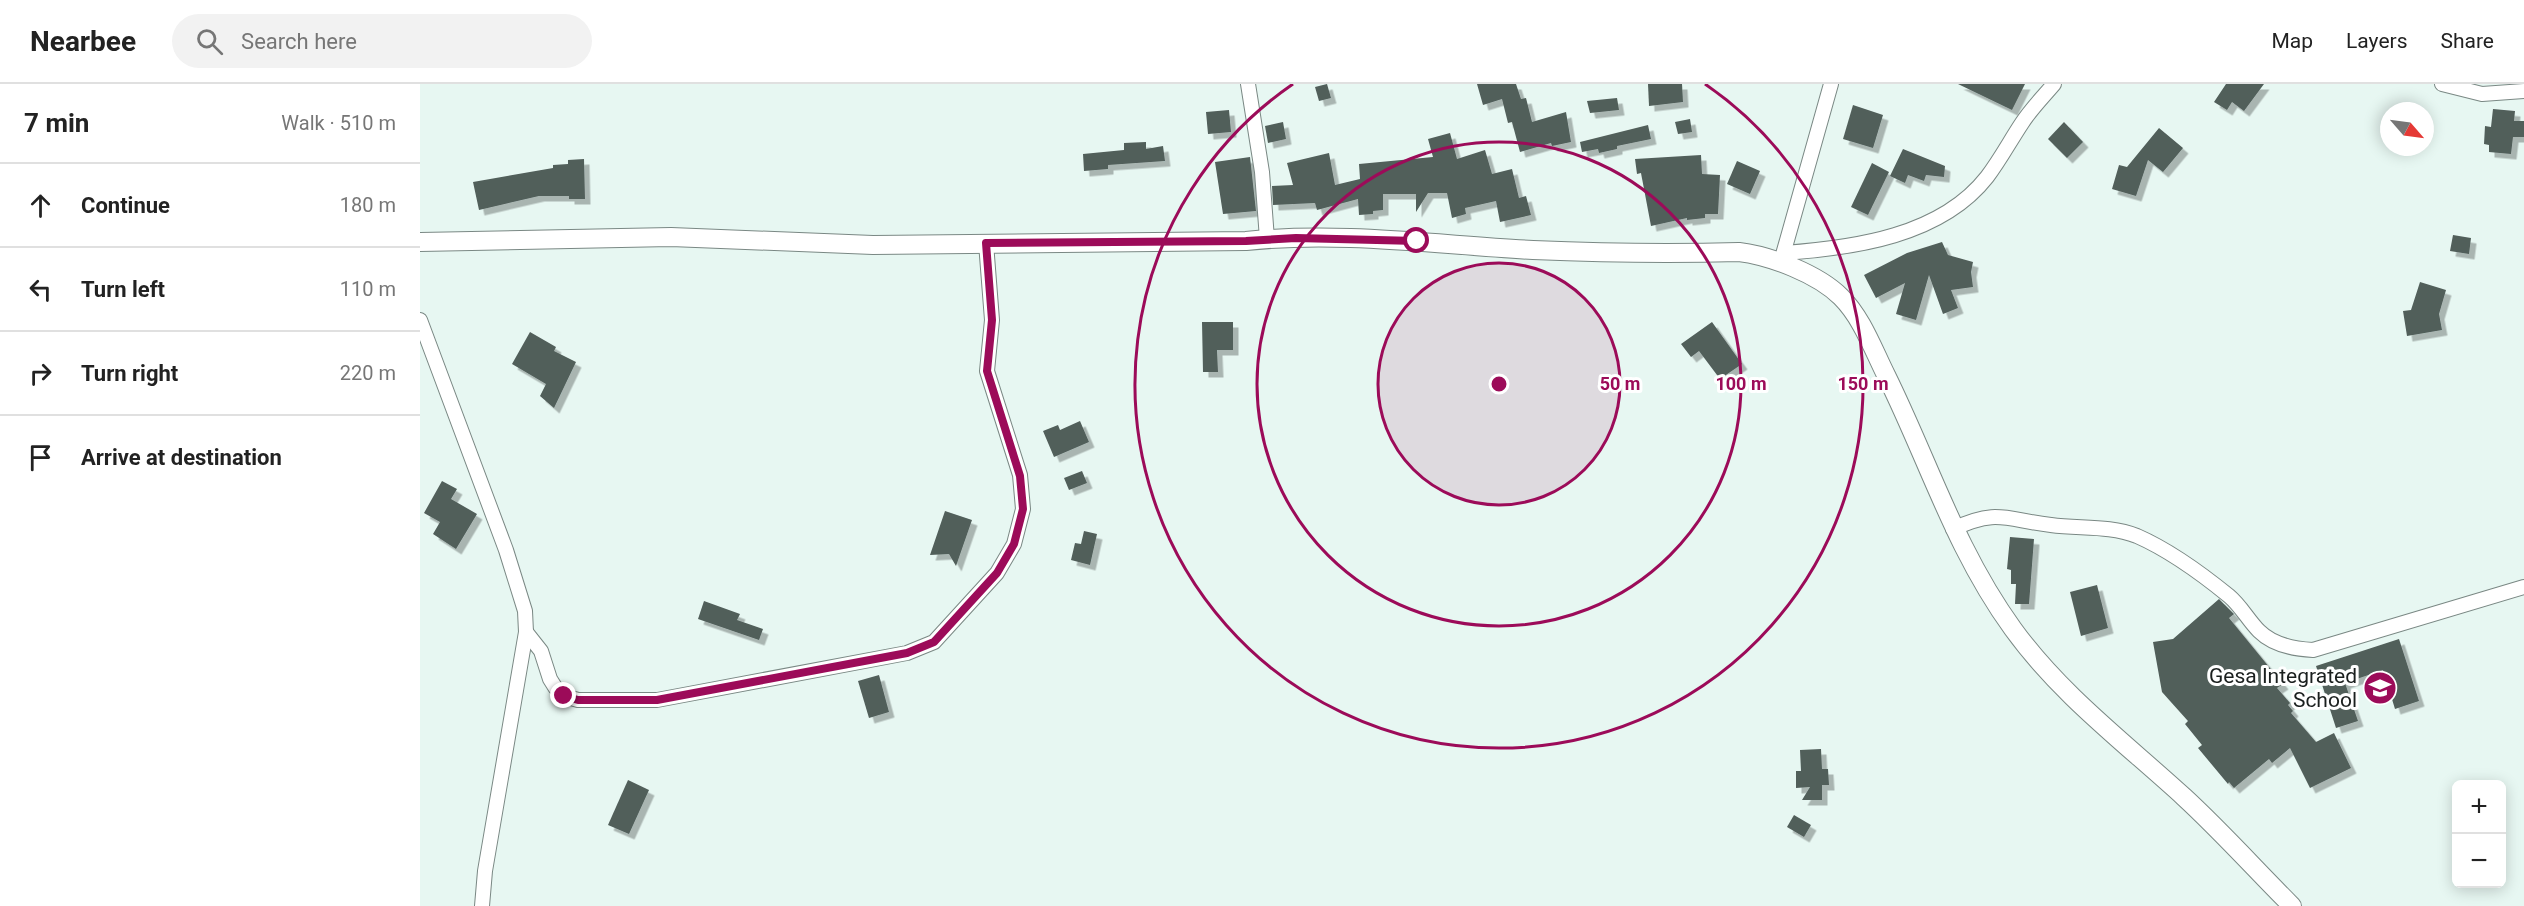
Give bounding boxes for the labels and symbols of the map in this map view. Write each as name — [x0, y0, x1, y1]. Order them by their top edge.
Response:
north arrow — [2380, 102, 2434, 156]
route start — [1403, 227, 1429, 253]
text: 50 m — [1600, 373, 1640, 394]
text: 100 m — [1715, 373, 1767, 394]
text: 150 m — [1837, 373, 1889, 394]
centre of rings — [1489, 374, 1509, 394]
place label: Gesa Integrated School — [2209, 664, 2357, 712]
school or university icon: Gesa Integrated School — [2362, 670, 2398, 706]
route end — [550, 682, 576, 708]

